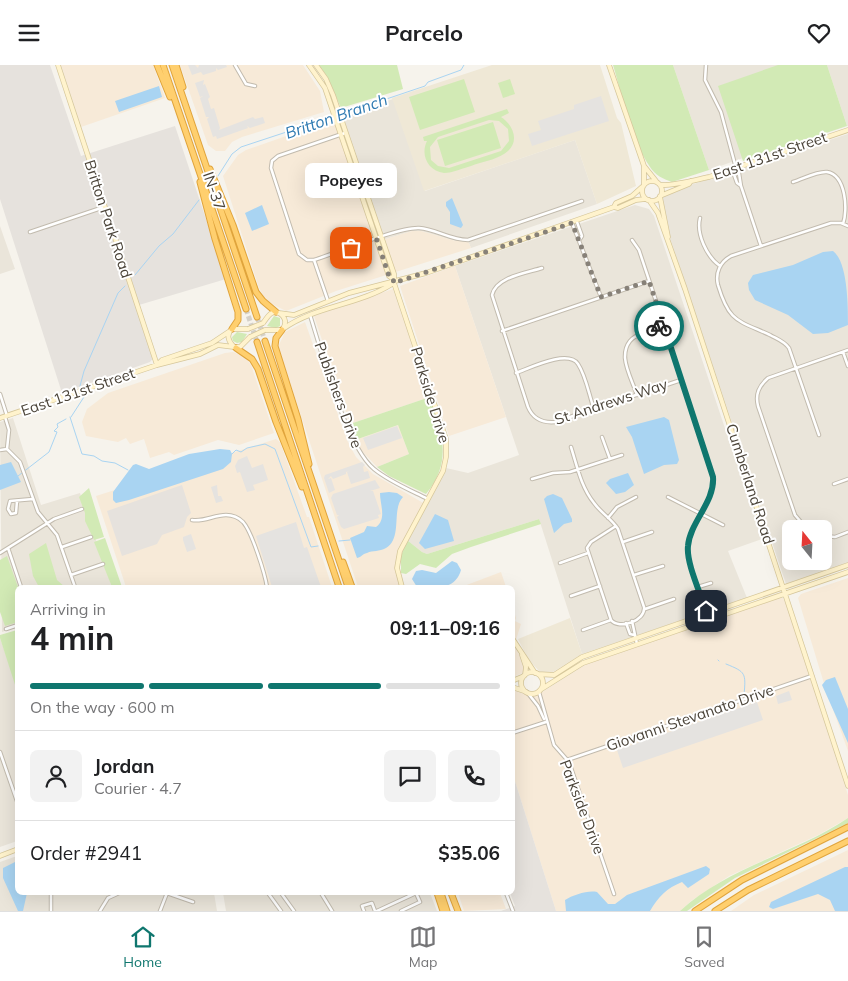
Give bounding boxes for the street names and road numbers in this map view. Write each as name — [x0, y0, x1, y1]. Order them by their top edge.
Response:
street label: East 131st Street — [710, 127, 829, 184]
street label: Britton Park Road — [80, 157, 137, 280]
street label: IN-37 — [199, 169, 230, 213]
street label: Publishers Drive — [310, 339, 367, 451]
street label: Parkside Drive — [407, 344, 454, 445]
street label: East 131st Street — [18, 363, 137, 420]
street label: St Andrews Way — [552, 374, 670, 429]
street label: Cumberland Road — [722, 421, 779, 546]
street label: Giovanni Stevanato Drive — [604, 680, 776, 755]
street label: Parkside Drive — [556, 757, 609, 857]

